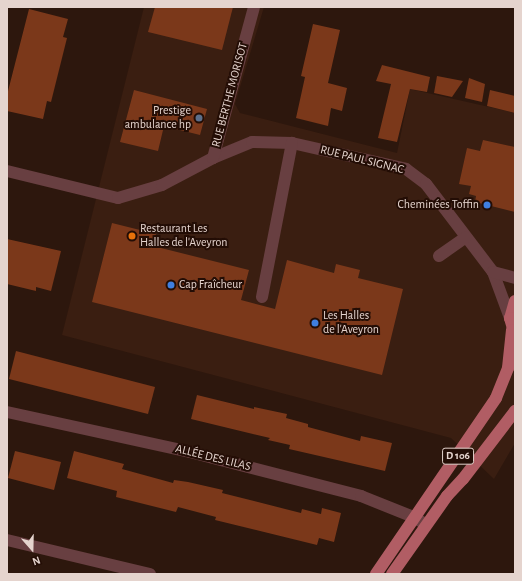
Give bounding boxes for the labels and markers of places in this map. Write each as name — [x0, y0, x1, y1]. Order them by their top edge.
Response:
place label: Prestige ambulance hp — [125, 104, 191, 132]
marker: Prestige ambulance hp — [194, 113, 204, 123]
place label: Cheminées Toffin — [398, 198, 479, 212]
marker: Cheminées Toffin — [482, 200, 492, 210]
place label: Restaurant Les Halles de l'Aveyron — [140, 222, 227, 250]
marker: Restaurant Les Halles de l'Aveyron — [127, 231, 137, 241]
place label: Cap Fraîcheur — [179, 278, 242, 292]
marker: Cap Fraîcheur — [166, 280, 176, 290]
place label: Les Halles de l'Aveyron — [323, 309, 379, 337]
marker: Les Halles de l'Aveyron — [310, 318, 320, 328]

